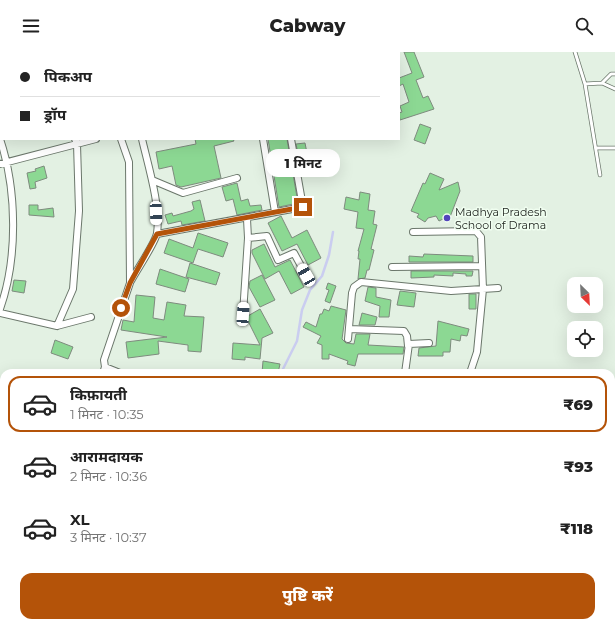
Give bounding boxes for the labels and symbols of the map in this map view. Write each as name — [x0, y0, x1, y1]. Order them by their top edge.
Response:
callout: 1 मिनट — [266, 149, 340, 177]
route end — [294, 198, 312, 216]
car — [150, 201, 162, 225]
place label: Madhya Pradesh School of Drama — [455, 205, 547, 232]
marker: Madhya Pradesh School of Drama — [442, 213, 452, 223]
car — [295, 262, 317, 288]
north arrow — [567, 277, 603, 313]
route start — [112, 299, 130, 317]
car — [236, 302, 250, 326]

